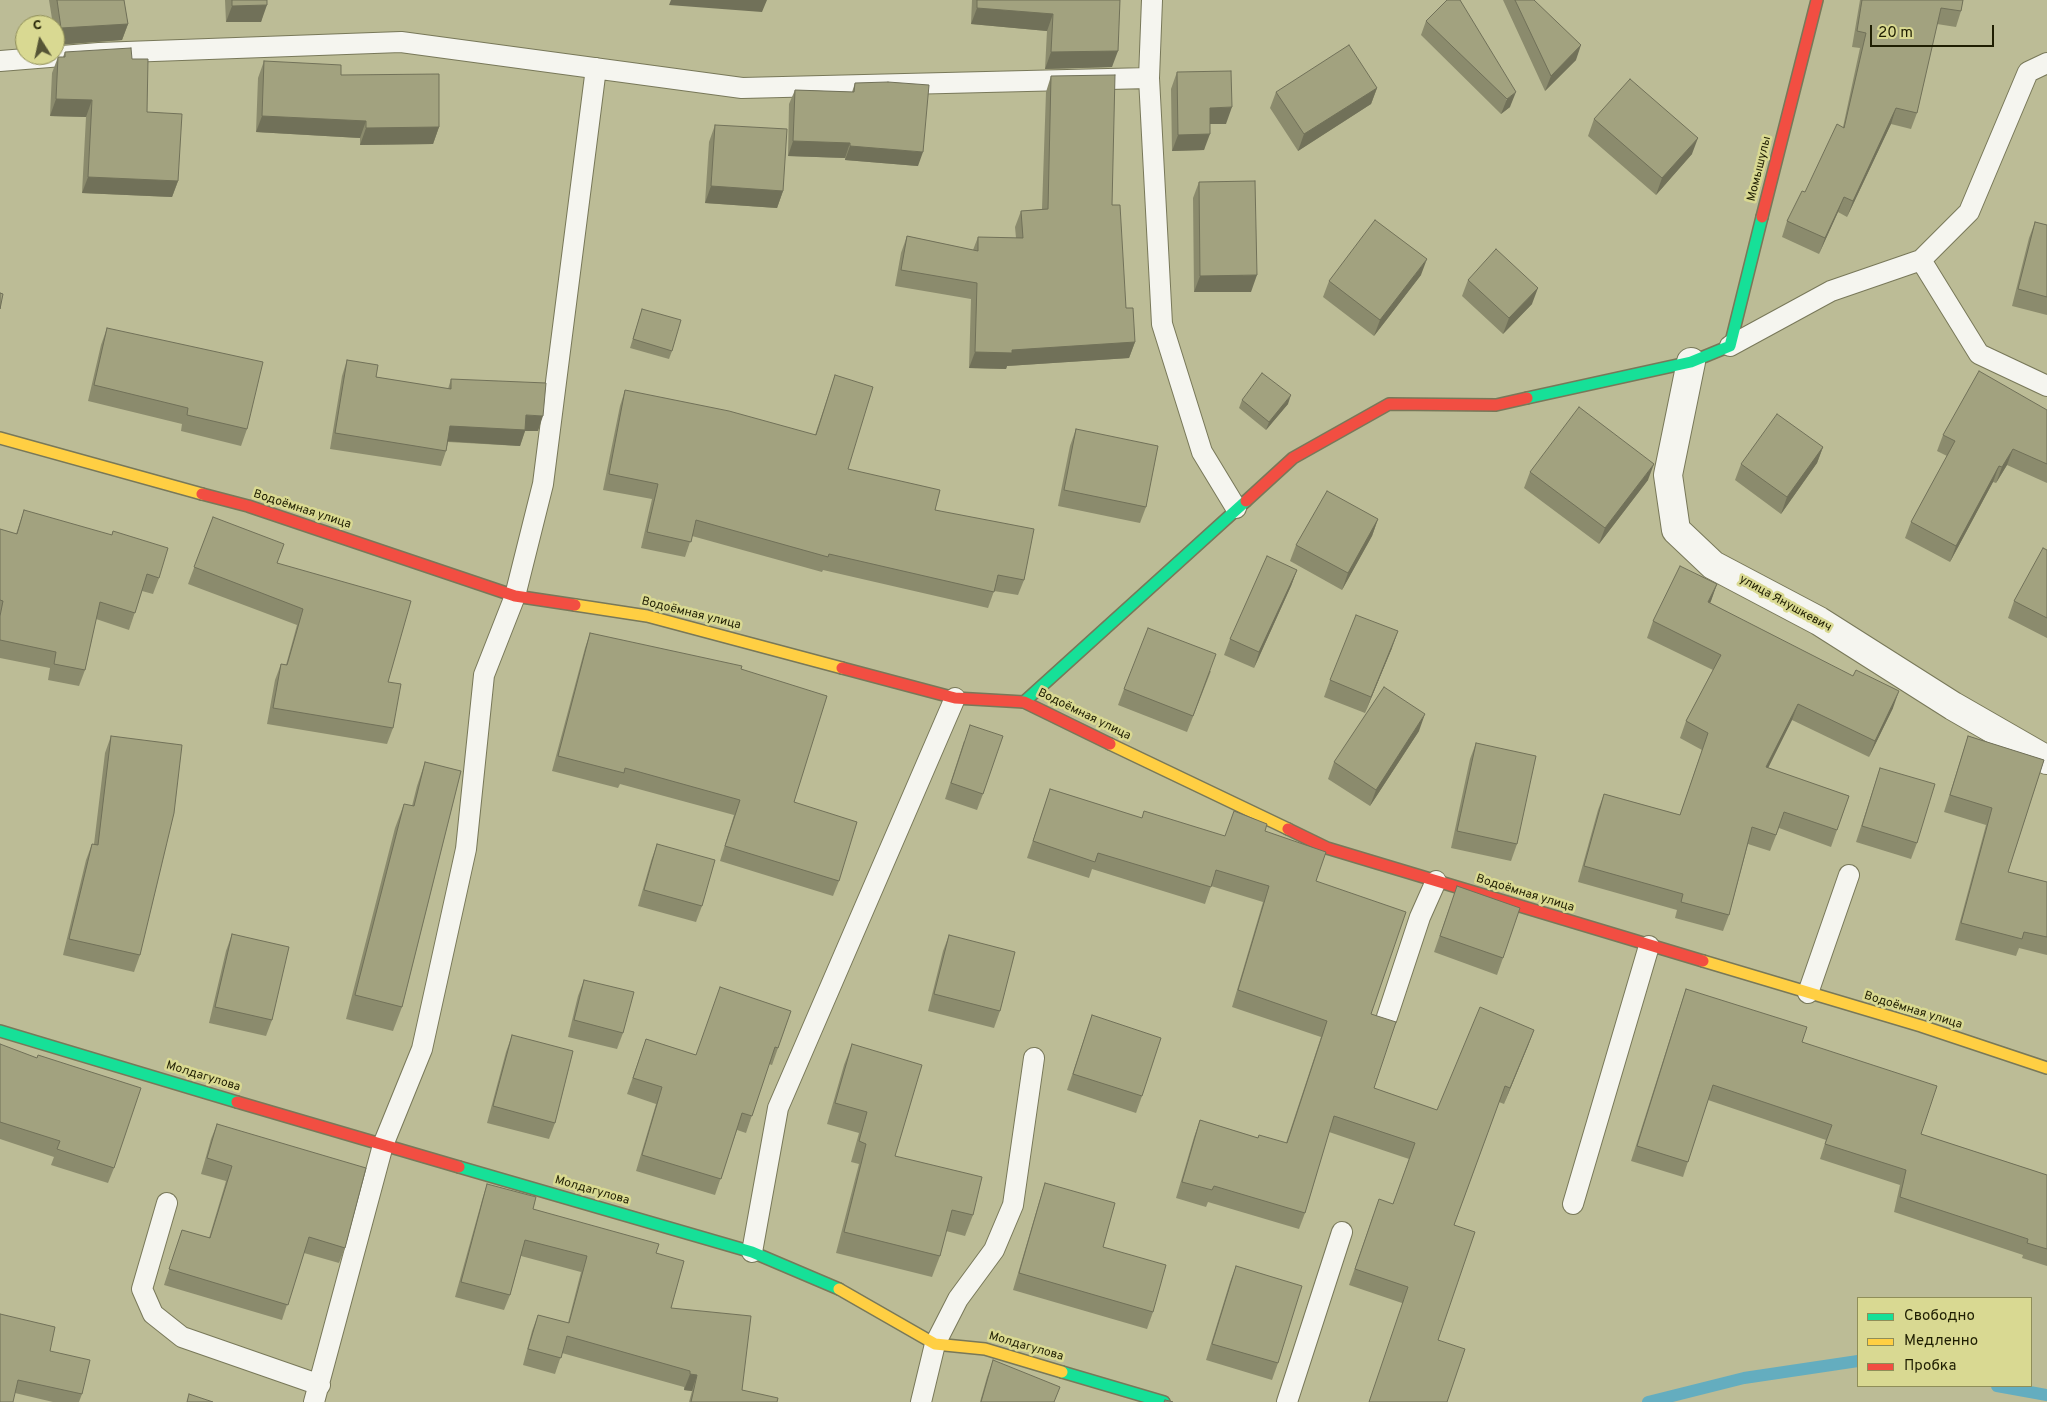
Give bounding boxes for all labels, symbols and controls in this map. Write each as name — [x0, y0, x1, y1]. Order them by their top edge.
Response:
north arrow — [15, 15, 65, 65]
scale bar — [1872, 15, 1996, 47]
text: С — [32, 17, 43, 35]
text: 20 m — [1878, 24, 1913, 43]
street label: Момышулы — [1745, 135, 1775, 203]
street label: Водоёмная улица — [251, 487, 353, 533]
street label: улица Янушкевич — [1736, 573, 1834, 635]
street label: Водоёмная улица — [640, 595, 742, 633]
street label: Водоёмная улица — [1035, 686, 1133, 744]
street label: Водоёмная улица — [1474, 872, 1576, 916]
street label: Водоёмная улица — [1862, 989, 1964, 1033]
street label: Молдагулова — [164, 1059, 242, 1095]
street label: Молдагулова — [553, 1173, 631, 1209]
legend — [1857, 1297, 2032, 1387]
text: Свободно — [1904, 1307, 1975, 1326]
street label: Молдагулова — [987, 1329, 1065, 1365]
text: Медленно — [1904, 1332, 1978, 1351]
text: Пробка — [1904, 1357, 1956, 1376]

